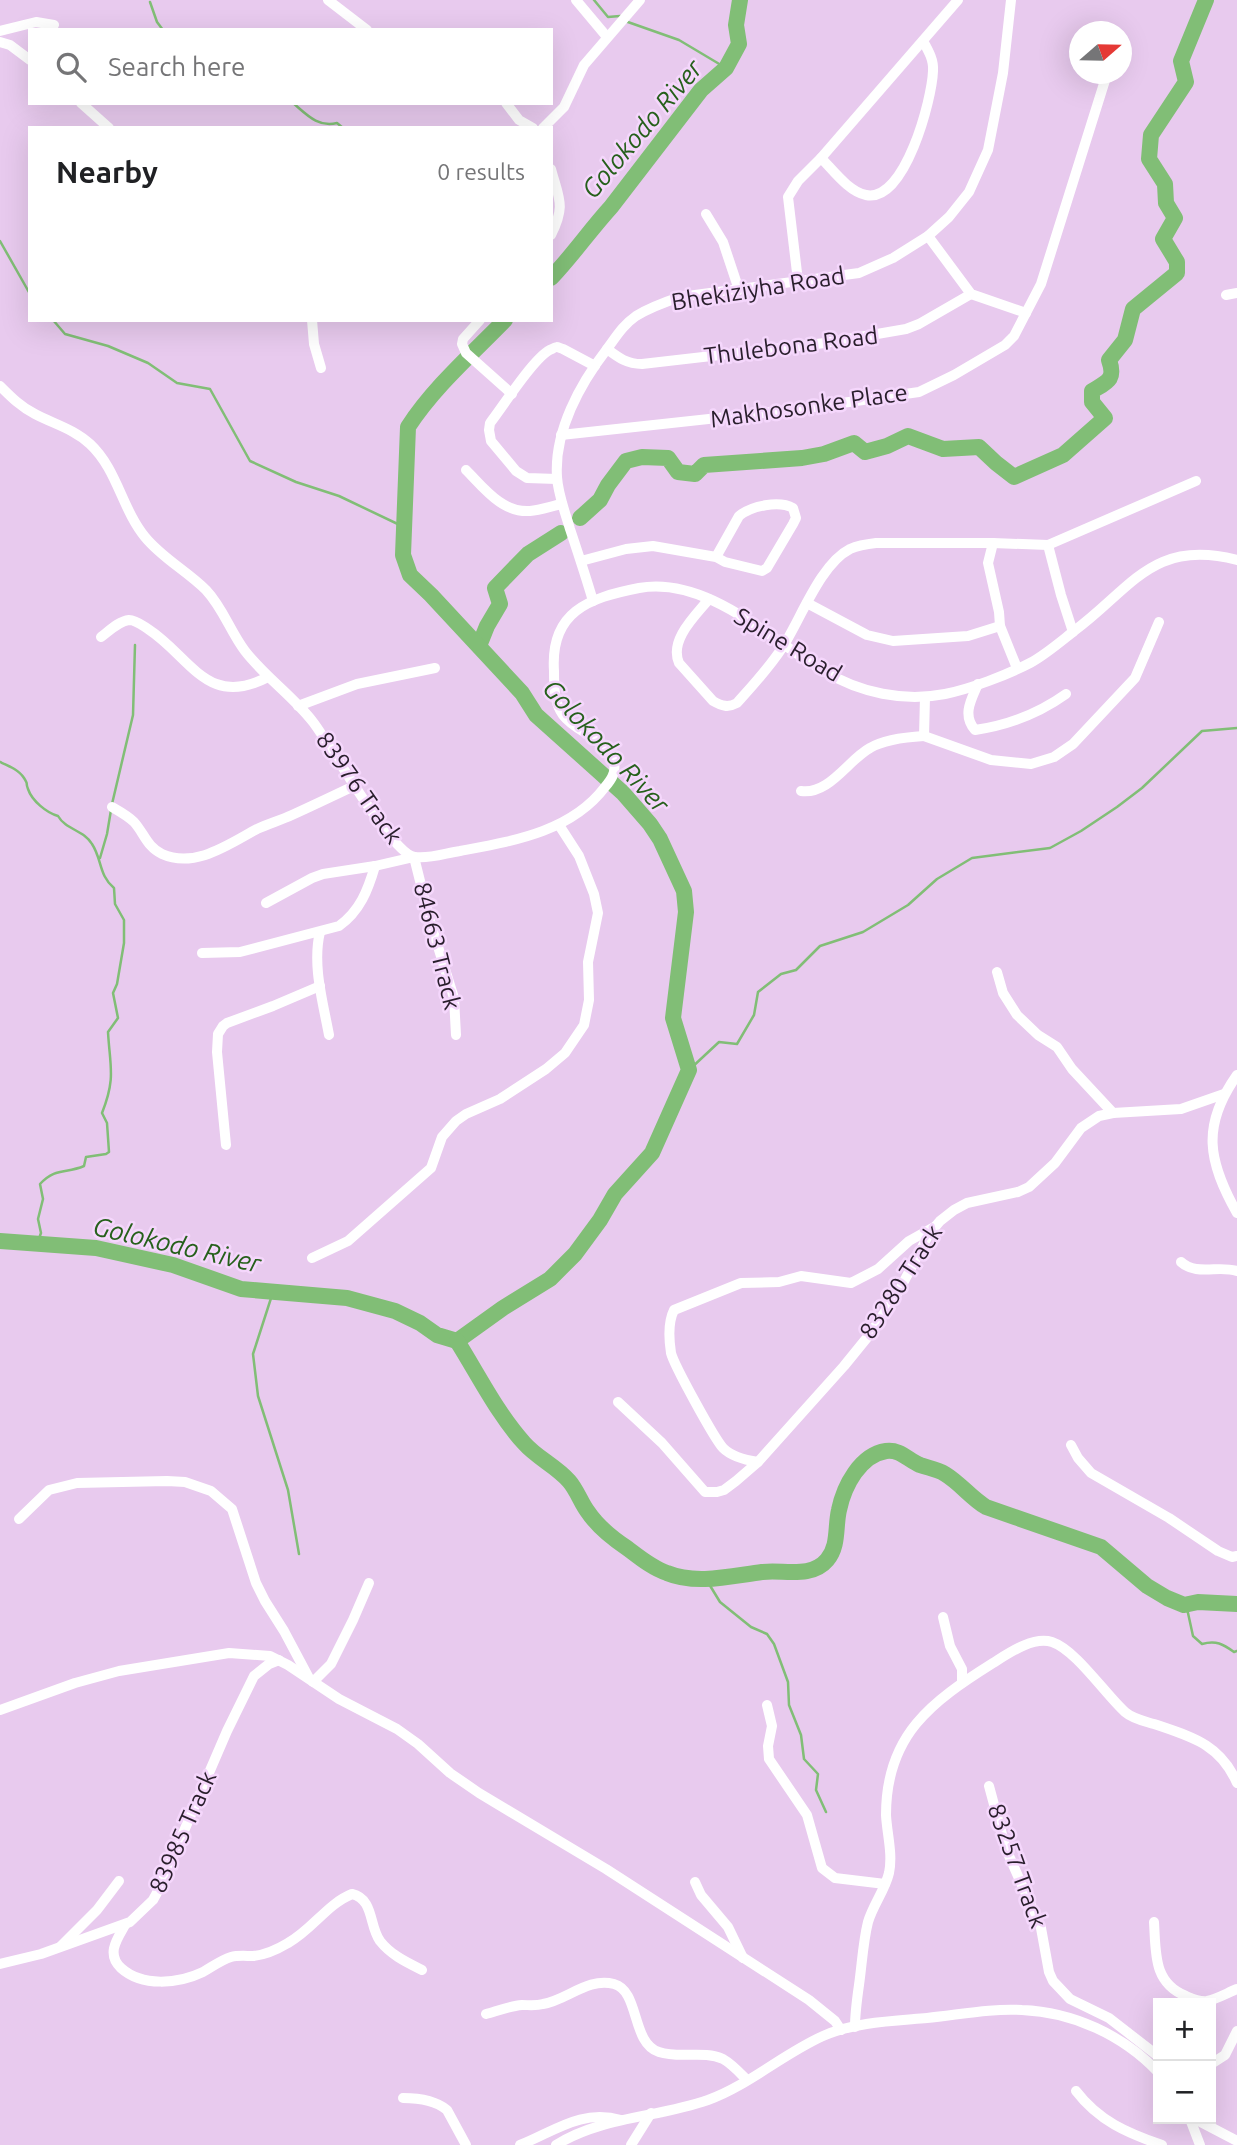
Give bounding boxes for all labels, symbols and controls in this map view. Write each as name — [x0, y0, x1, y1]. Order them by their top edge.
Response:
north arrow — [1069, 21, 1132, 84]
search box — [28, 28, 553, 105]
icon: search — [52, 48, 90, 86]
text: Search here — [108, 52, 245, 81]
water label: Golokodo River — [575, 53, 709, 204]
text: Nearby — [56, 155, 158, 189]
text: 0 results — [437, 159, 525, 184]
street label: Bhekiziyha Road — [669, 261, 847, 316]
street label: Thulebona Road — [702, 321, 880, 370]
street label: Makhosonke Place — [708, 378, 909, 433]
street label: Spine Road — [730, 602, 847, 687]
water label: Golokodo River — [537, 673, 676, 819]
street label: 83976 Track — [311, 727, 408, 849]
street label: 84663 Track — [409, 879, 466, 1012]
water label: Golokodo River — [90, 1211, 265, 1278]
street label: 83280 Track — [854, 1220, 947, 1344]
street label: 83985 Track — [144, 1767, 221, 1897]
street label: 83257 Track — [982, 1800, 1052, 1932]
map controls — [1153, 1998, 1216, 2124]
button: + — [1153, 1998, 1216, 2061]
button: − — [1153, 2061, 1216, 2124]

